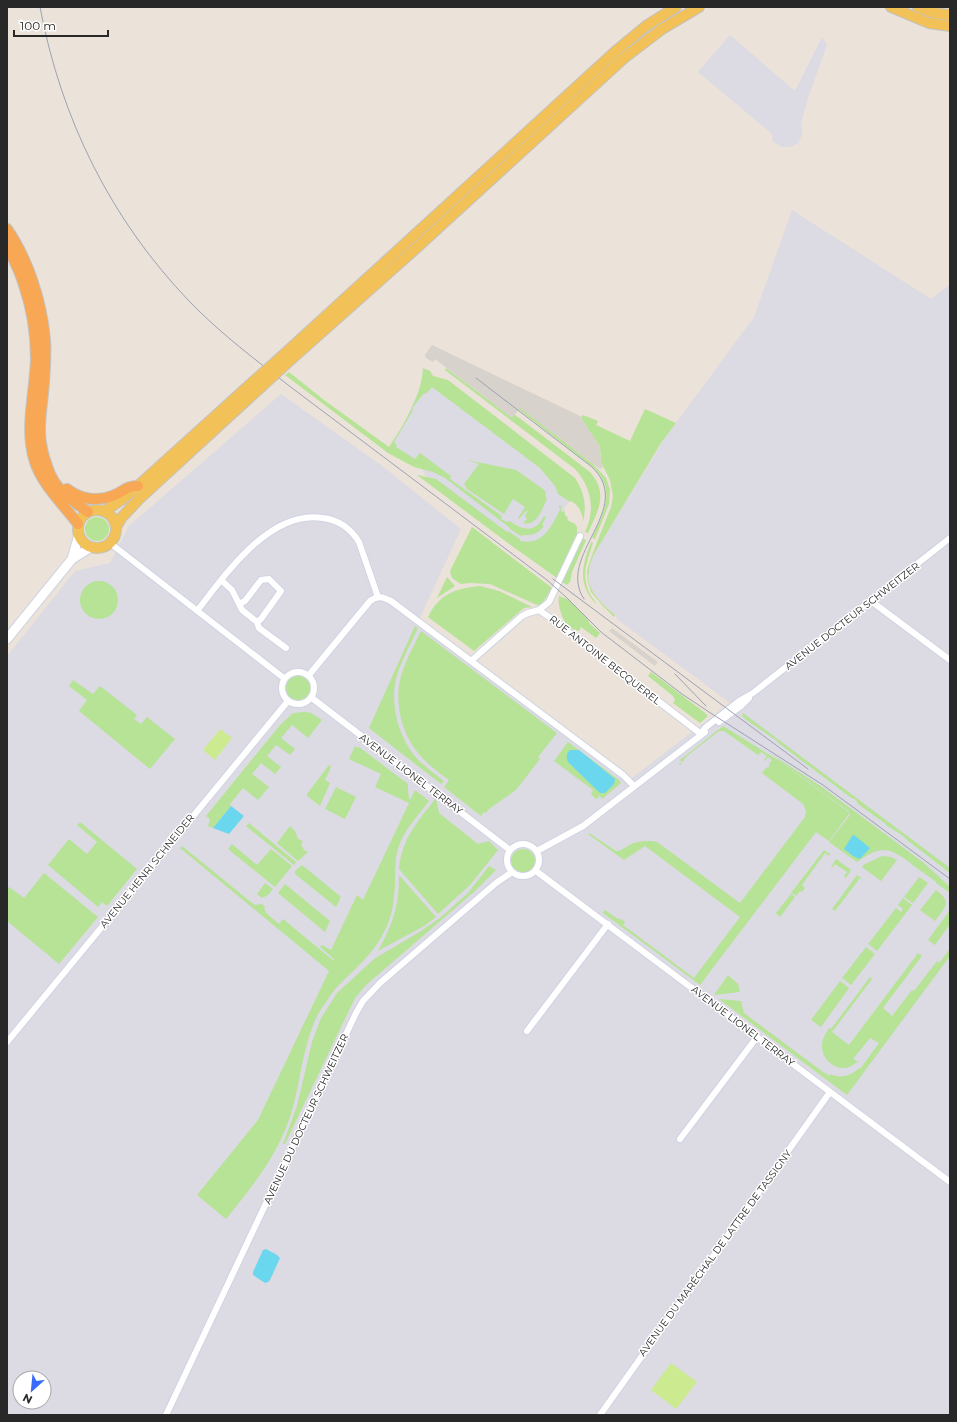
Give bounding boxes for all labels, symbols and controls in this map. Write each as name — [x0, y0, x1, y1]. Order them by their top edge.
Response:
scale bar — [14, 12, 108, 38]
text: 100 m — [20, 18, 56, 33]
street label: AVENUE DOCTEUR SCHWEITZER — [782, 559, 922, 673]
street label: RUE ANTOINE BECQUEREL — [547, 612, 663, 708]
street label: AVENUE LIONEL TERRAY — [357, 731, 466, 818]
street label: AVENUE HENRI SCHNEIDER — [97, 811, 197, 931]
street label: AVENUE LIONEL TERRAY — [689, 983, 798, 1070]
street label: AVENUE DU DOCTEUR SCHWEITZER — [261, 1032, 351, 1206]
street label: AVENUE DU MARÉCHAL DE LATTRE DE TASSIGNY — [636, 1147, 795, 1359]
north arrow — [12, 1370, 52, 1410]
text: N — [20, 1391, 35, 1407]

